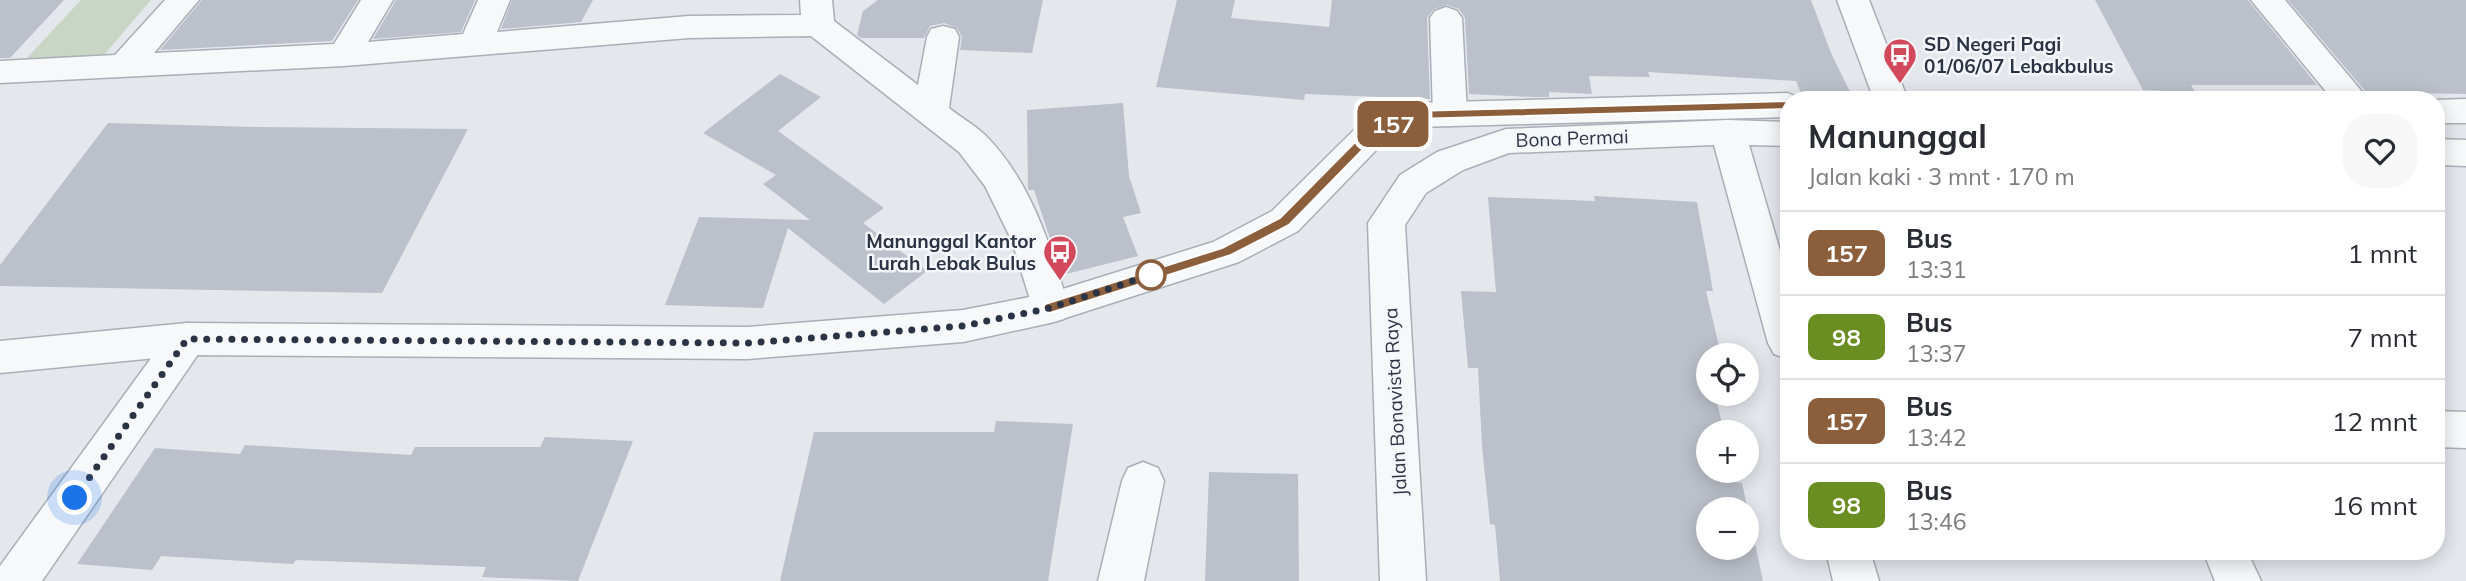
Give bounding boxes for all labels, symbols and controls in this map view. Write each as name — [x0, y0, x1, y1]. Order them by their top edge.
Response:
place label: SD Negeri Pagi 01/06/07 Lebakbulus — [1924, 32, 2114, 78]
bus stop icon: SD Negeri Pagi 01/06/07 Lebakbulus — [1881, 36, 1919, 85]
line badge: 157 — [1353, 101, 1433, 147]
text: 157 — [1371, 109, 1415, 139]
button: heart — [2343, 114, 2417, 188]
text: Manunggal — [1808, 115, 1987, 156]
street label: Bona Permai — [1515, 124, 1629, 152]
text: Jalan kaki · 3 mnt · 170 m — [1808, 162, 2075, 191]
text: Bus — [1906, 222, 1952, 255]
place label: Manunggal Kantor Lurah Lebak Bulus — [866, 229, 1037, 275]
bus stop icon: Manunggal Kantor Lurah Lebak Bulus — [1041, 233, 1079, 282]
text: 1 mnt — [2347, 237, 2417, 270]
text: 157 — [1825, 238, 1868, 268]
text: 13:31 — [1906, 255, 1966, 284]
unlabelled marker — [1136, 260, 1166, 290]
text: Bus — [1906, 306, 1952, 339]
street label: Jalan Bonavista Raya — [1378, 307, 1412, 497]
text: 7 mnt — [2347, 321, 2417, 354]
text: 98 — [1832, 322, 1861, 352]
text: 13:37 — [1906, 339, 1966, 368]
map controls — [1696, 343, 1759, 560]
button: locate — [1696, 343, 1759, 406]
text: Bus — [1906, 390, 1952, 423]
text: 12 mnt — [2332, 405, 2417, 438]
text: 157 — [1825, 406, 1868, 436]
button: + — [1696, 420, 1759, 483]
text: 13:42 — [1906, 423, 1966, 452]
text: Bus — [1906, 474, 1952, 507]
your location — [57, 480, 92, 515]
text: 16 mnt — [2332, 489, 2417, 522]
text: 98 — [1832, 490, 1861, 520]
button: − — [1696, 497, 1759, 560]
text: 13:46 — [1906, 507, 1966, 536]

